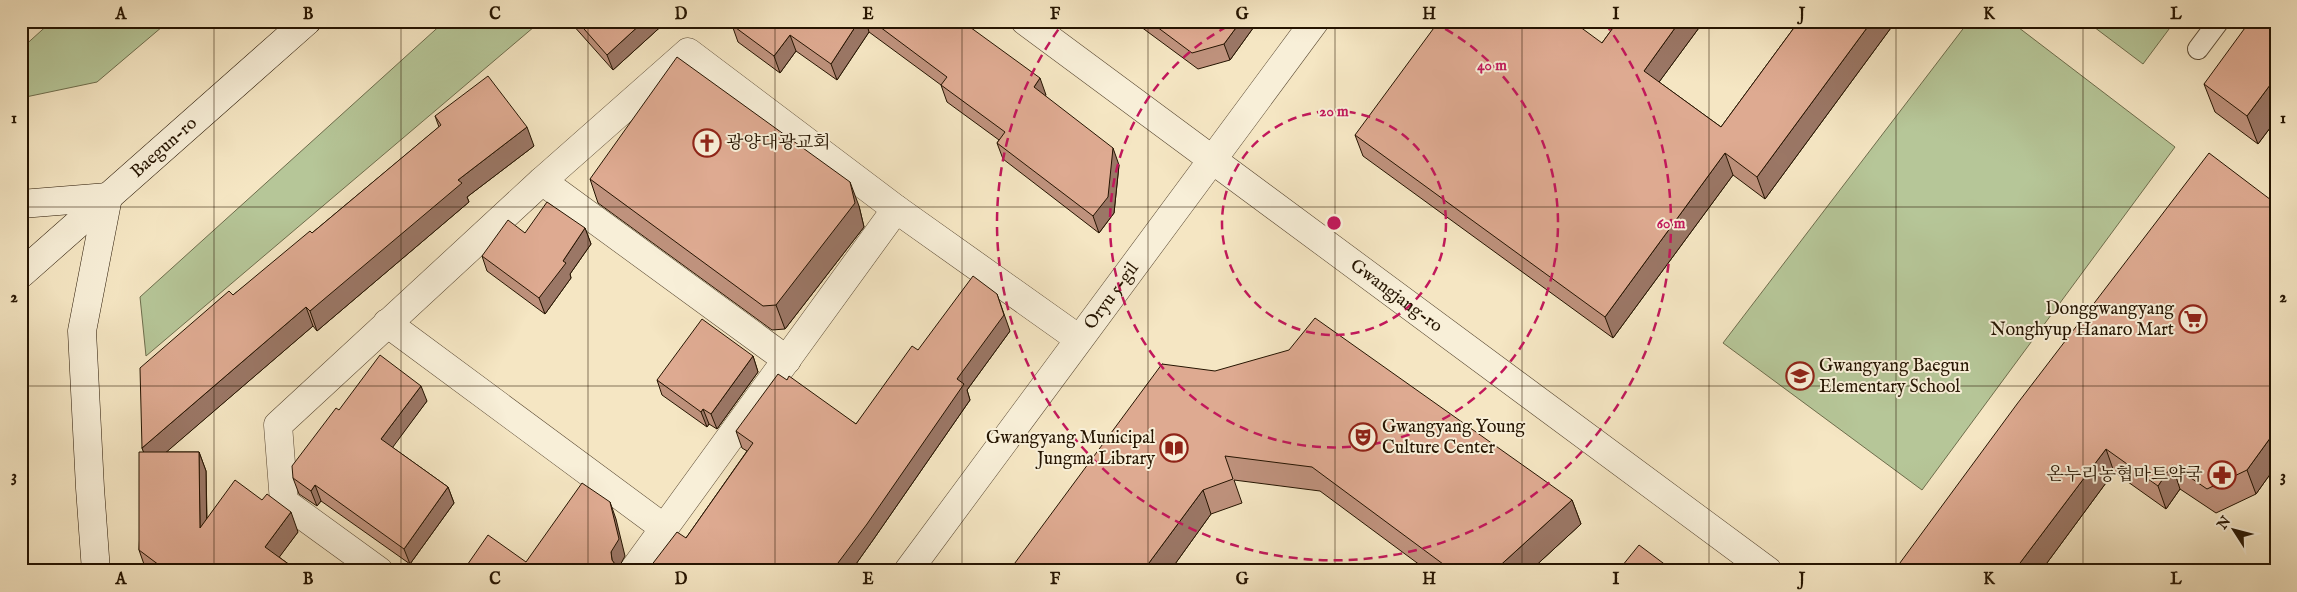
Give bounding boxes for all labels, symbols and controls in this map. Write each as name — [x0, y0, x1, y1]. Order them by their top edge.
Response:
text: A — [115, 5, 128, 25]
text: B — [303, 5, 314, 25]
text: C — [489, 5, 501, 25]
text: D — [675, 5, 688, 25]
text: E — [862, 5, 874, 25]
text: F — [1050, 5, 1061, 25]
text: G — [1236, 5, 1249, 25]
text: H — [1422, 5, 1436, 25]
text: I — [1613, 5, 1620, 25]
text: J — [1797, 5, 1806, 25]
text: K — [1983, 5, 1996, 25]
text: L — [2170, 5, 2182, 25]
text: 40 m — [1477, 56, 1507, 75]
text: 20 m — [1319, 102, 1349, 121]
text: 1 — [11, 109, 17, 129]
text: 1 — [2280, 109, 2286, 129]
street label: Baegun-ro — [126, 112, 202, 183]
church icon: 광양대광교회 — [692, 128, 722, 158]
place label: 광양대광교회 — [726, 132, 830, 155]
centre of rings — [1325, 214, 1343, 232]
text: 60 m — [1657, 214, 1686, 233]
street label: Gwangjang-ro — [1345, 254, 1447, 338]
street label: Oryu 5-gil — [1079, 258, 1144, 334]
text: 2 — [10, 288, 18, 308]
text: 2 — [2279, 288, 2287, 308]
place label: Donggwangyang Nonghyup Hanaro Mart — [1990, 298, 2174, 342]
supermarket icon: Donggwangyang Nonghyup Hanaro Mart — [2178, 304, 2208, 334]
place label: Gwangyang Baegun Elementary School — [1819, 355, 1970, 399]
school or university icon: Gwangyang Baegun Elementary School — [1785, 361, 1815, 391]
place label: Gwangyang Young Culture Center — [1382, 416, 1525, 460]
theatre icon: Gwangyang Young Culture Center — [1348, 422, 1378, 452]
place label: Gwangyang Municipal Jungma Library — [986, 427, 1155, 471]
library icon: Gwangyang Municipal Jungma Library — [1159, 433, 1189, 463]
pharmacy icon: 온누리농협마트약국 — [2207, 460, 2237, 490]
place label: 온누리농협마트약국 — [2047, 464, 2203, 487]
text: 3 — [11, 467, 17, 487]
text: 3 — [2280, 467, 2286, 487]
north arrow — [2210, 504, 2260, 554]
text: N — [2213, 513, 2235, 534]
text: A — [115, 570, 128, 590]
text: B — [303, 570, 314, 590]
text: C — [489, 570, 501, 590]
text: D — [675, 570, 688, 590]
text: E — [862, 570, 874, 590]
text: F — [1050, 570, 1061, 590]
text: G — [1236, 570, 1249, 590]
text: H — [1422, 570, 1436, 590]
text: I — [1613, 570, 1620, 590]
text: J — [1797, 570, 1806, 590]
text: K — [1983, 570, 1996, 590]
text: L — [2170, 570, 2182, 590]

